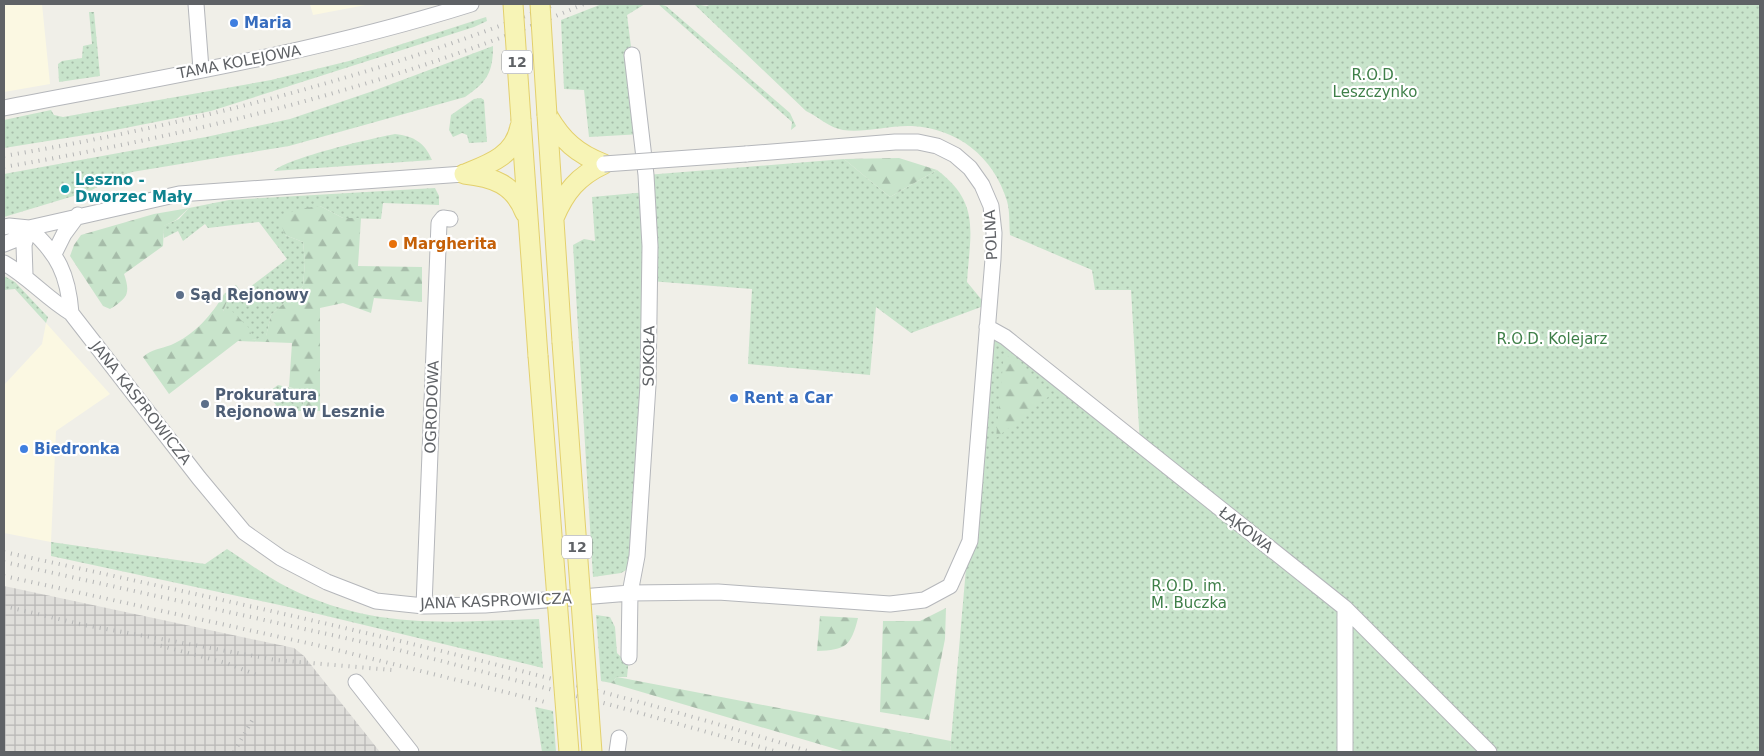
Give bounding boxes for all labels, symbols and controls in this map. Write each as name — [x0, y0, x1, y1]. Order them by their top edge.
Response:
place label: Maria — [244, 14, 292, 32]
marker: Maria — [228, 17, 240, 29]
street label: TAMA KOLEJOWA — [175, 41, 303, 83]
road number: 12 — [502, 51, 532, 74]
park label: R.O.D. Leszczynko — [1333, 66, 1417, 101]
place label: Leszno - Dworzec Mały — [75, 171, 193, 206]
marker: Leszno - Dworzec Mały — [59, 183, 71, 195]
street label: POLNA — [981, 208, 1001, 261]
place label: Margherita — [403, 235, 497, 253]
marker: Margherita — [387, 238, 399, 250]
place label: Sąd Rejonowy — [190, 286, 309, 304]
marker: Sąd Rejonowy — [174, 289, 186, 301]
street label: SOKOŁA — [639, 325, 659, 387]
park label: R.O.D. Kolejarz — [1497, 330, 1608, 348]
street label: JANA KASPROWICZA — [87, 337, 195, 469]
street label: OGRODOWA — [421, 359, 443, 454]
place label: Prokuratura Rejonowa w Lesznie — [215, 386, 385, 421]
place label: Rent a Car — [744, 389, 833, 407]
marker: Rent a Car — [728, 392, 740, 404]
marker: Prokuratura Rejonowa w Lesznie — [199, 398, 211, 410]
place label: Biedronka — [34, 440, 120, 458]
marker: Biedronka — [18, 443, 30, 455]
street label: ŁĄKOWA — [1215, 503, 1277, 557]
road number: 12 — [562, 536, 592, 558]
park label: R.O.D. im. M. Buczka — [1151, 577, 1227, 612]
street label: JANA KASPROWICZA — [419, 589, 573, 613]

